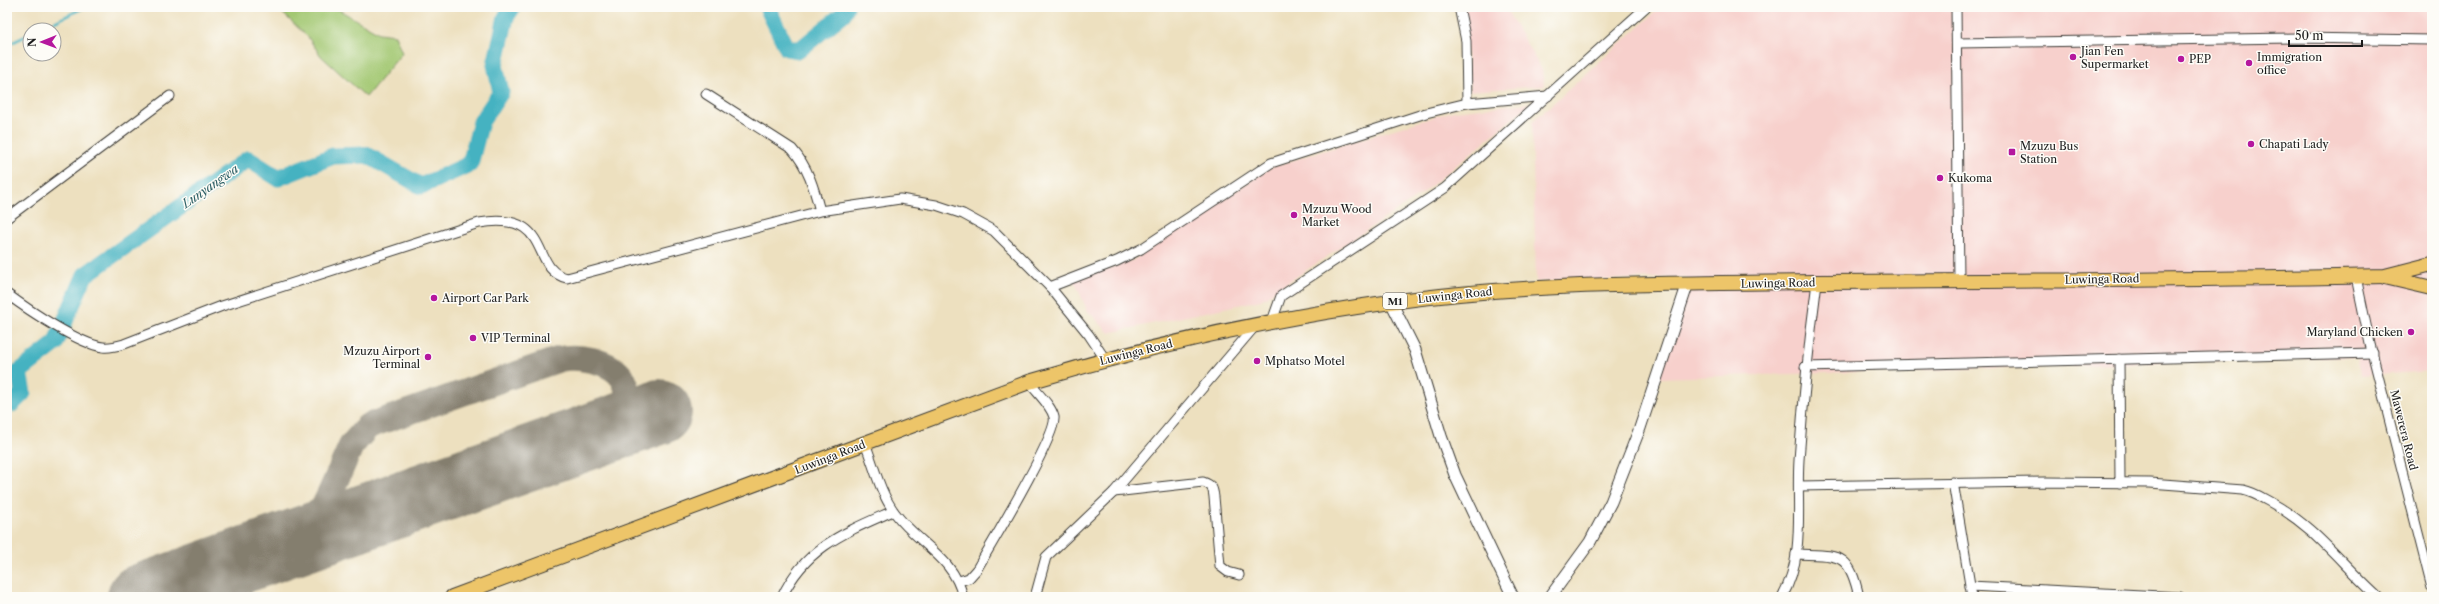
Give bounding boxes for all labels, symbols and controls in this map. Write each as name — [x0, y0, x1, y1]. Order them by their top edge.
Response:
north arrow — [22, 22, 62, 62]
scale bar — [2289, 22, 2362, 48]
text: 50 m — [2295, 28, 2324, 43]
text: N — [25, 37, 39, 47]
place label: Jian Fen Supermarket — [2079, 44, 2149, 71]
place label: Immigration office — [2257, 50, 2322, 77]
marker: Jian Fen Supermarket — [2068, 52, 2078, 62]
place label: PEP — [2189, 52, 2211, 66]
marker: PEP — [2176, 54, 2186, 64]
marker: Immigration office — [2244, 58, 2254, 68]
place label: Chapati Lady — [2259, 137, 2330, 151]
place label: Mzuzu Bus Station — [2020, 139, 2078, 166]
marker: Chapati Lady — [2246, 139, 2256, 149]
marker: Mzuzu Bus Station — [2007, 147, 2017, 157]
water label: Lunyangwa — [178, 161, 241, 211]
place label: Kukoma — [1948, 171, 1992, 185]
marker: Kukoma — [1935, 173, 1945, 183]
place label: Mzuzu Wood Market — [1302, 202, 1372, 229]
marker: Mzuzu Wood Market — [1289, 210, 1299, 220]
street label: Luwinga Road — [2065, 271, 2140, 287]
street label: Luwinga Road — [1741, 275, 1816, 291]
street label: Luwinga Road — [1417, 284, 1493, 306]
place label: Airport Car Park — [441, 291, 529, 305]
marker: Airport Car Park — [429, 293, 439, 303]
road number: M1 — [1383, 293, 1407, 309]
place label: Maryland Chicken — [2306, 325, 2403, 339]
marker: Maryland Chicken — [2406, 327, 2416, 337]
place label: VIP Terminal — [480, 331, 551, 345]
marker: VIP Terminal — [468, 333, 478, 343]
street label: Luwinga Road — [1098, 336, 1174, 368]
place label: Mzuzu Airport Terminal — [343, 344, 421, 371]
marker: Mzuzu Airport Terminal — [423, 352, 433, 362]
place label: Mphatso Motel — [1265, 354, 1345, 368]
marker: Mphatso Motel — [1252, 356, 1262, 366]
street label: Mawerera Road — [2387, 388, 2421, 472]
street label: Luwinga Road — [793, 437, 868, 477]

